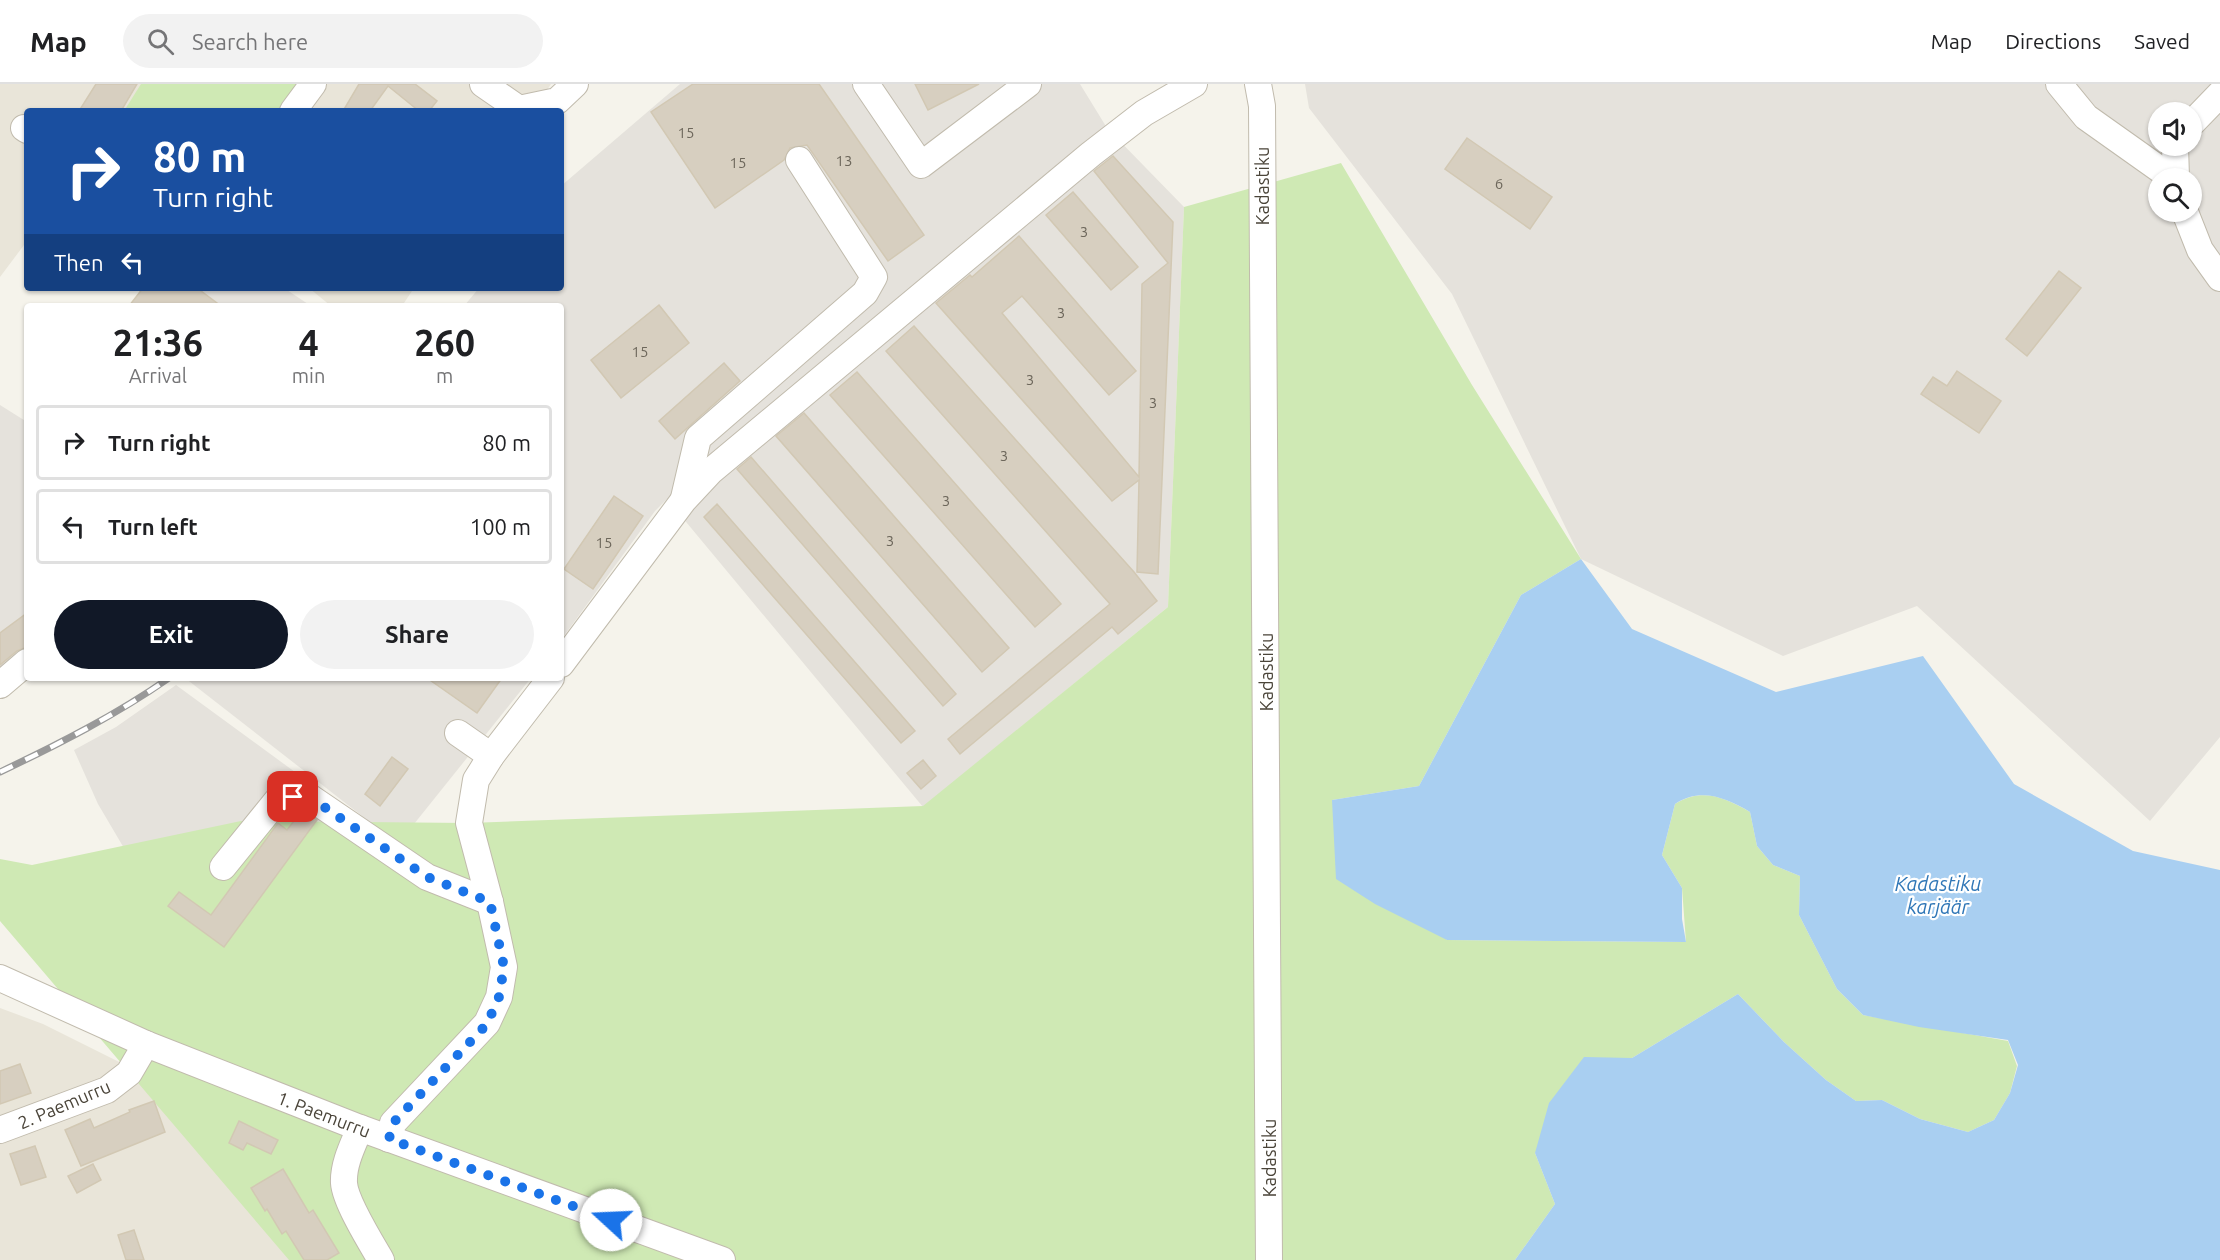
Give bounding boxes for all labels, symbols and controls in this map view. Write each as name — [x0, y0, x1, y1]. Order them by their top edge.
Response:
search box — [123, 14, 543, 68]
icon: search — [144, 25, 177, 58]
text: Map — [30, 26, 87, 57]
text: Search here — [192, 29, 308, 54]
text: Map — [1931, 29, 1972, 53]
text: Directions — [2005, 29, 2101, 53]
text: Saved — [2134, 29, 2190, 53]
map controls — [2148, 102, 2202, 222]
button: sound — [2148, 102, 2202, 156]
house number: 15 — [678, 124, 694, 141]
icon: right — [54, 132, 132, 210]
text: 80 m — [153, 133, 247, 180]
street label: Kadastiku — [1252, 147, 1272, 225]
house number: 13 — [836, 152, 852, 169]
house number: 15 — [730, 154, 746, 171]
button: search — [2148, 168, 2202, 222]
house number: 6 — [1495, 175, 1503, 192]
text: Turn right — [153, 182, 273, 212]
house number: 3 — [1080, 223, 1088, 240]
icon: left — [116, 246, 149, 279]
text: Then — [54, 250, 104, 275]
house number: 3 — [1057, 304, 1065, 321]
text: 21:36 — [113, 322, 203, 363]
text: 4 — [298, 322, 319, 363]
text: 260 — [414, 322, 475, 363]
house number: 15 — [632, 343, 648, 360]
text: Arrival — [129, 364, 187, 387]
text: min — [292, 364, 325, 387]
text: m — [436, 364, 453, 387]
house number: 3 — [1026, 371, 1034, 388]
house number: 3 — [1149, 394, 1157, 411]
icon: right — [57, 426, 90, 459]
text: Turn right — [108, 430, 210, 455]
text: 80 m — [482, 430, 531, 455]
house number: 3 — [1000, 447, 1008, 464]
house number: 3 — [942, 492, 950, 509]
icon: left — [57, 510, 90, 543]
text: Turn left — [108, 514, 198, 539]
text: 100 m — [470, 514, 531, 539]
house number: 3 — [886, 532, 894, 549]
house number: 15 — [596, 534, 612, 551]
button: Exit — [54, 600, 288, 669]
button: Share — [300, 600, 534, 669]
street label: Kadastiku — [1256, 633, 1276, 711]
pin — [267, 771, 318, 822]
icon: arrive — [276, 780, 309, 813]
water label: Kadastiku karjäär — [1895, 872, 1981, 918]
street label: 2. Paemurru — [15, 1076, 113, 1132]
street label: 1. Paemurru — [275, 1087, 373, 1141]
street label: Kadastiku — [1259, 1119, 1279, 1197]
position arrow — [579, 1188, 643, 1252]

